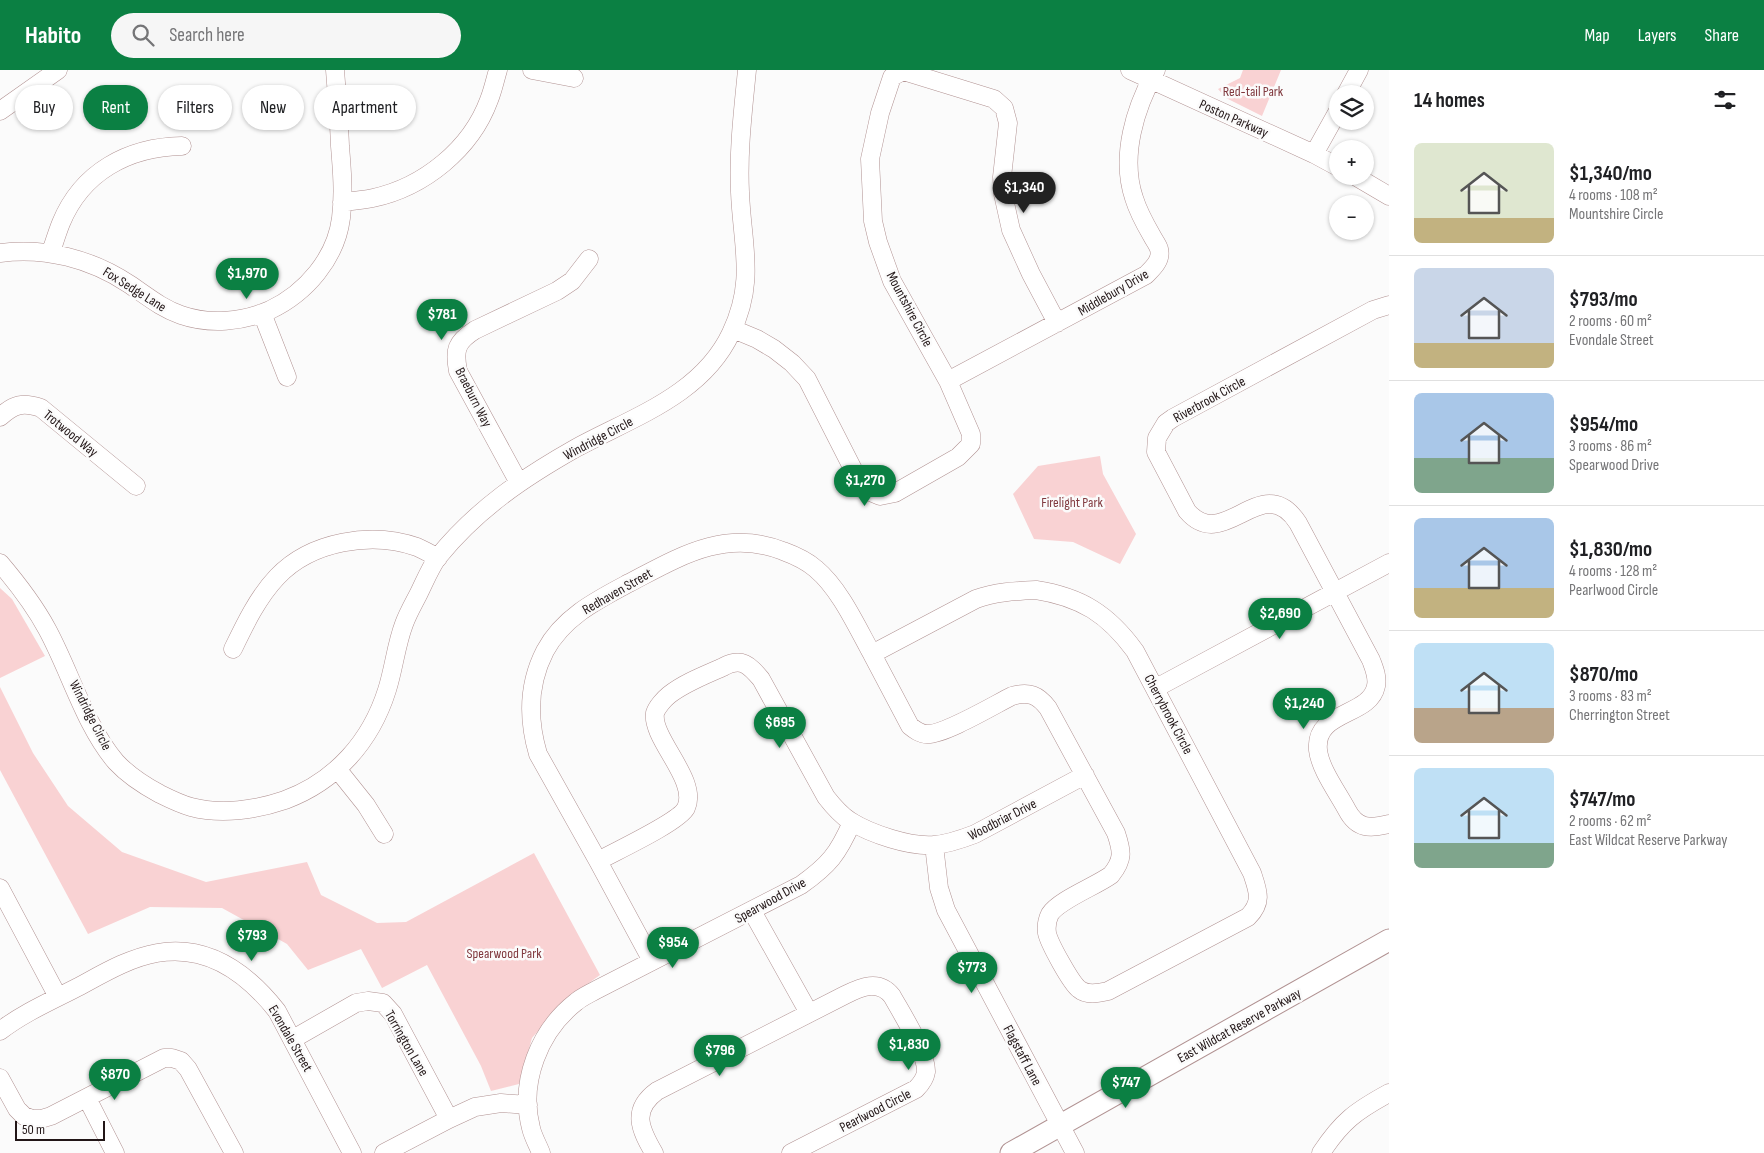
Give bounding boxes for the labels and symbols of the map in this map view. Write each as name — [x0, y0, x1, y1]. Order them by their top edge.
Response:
park label: Red-tail Park — [1223, 83, 1284, 100]
street label: Poston Parkway — [1197, 96, 1272, 141]
pin: $1,340 — [983, 172, 1065, 214]
pin: $1,970 — [206, 258, 288, 300]
street label: Fox Sedge Lane — [100, 263, 169, 316]
street label: Middlebury Drive — [1075, 265, 1152, 319]
street label: Mountshire Circle — [883, 269, 936, 350]
pin: $781 — [412, 298, 472, 341]
street label: Braeburn Way — [451, 365, 496, 430]
street label: Riverbrook Circle — [1170, 373, 1248, 426]
street label: Trotwood Way — [40, 406, 102, 461]
street label: Windridge Circle — [561, 413, 636, 464]
pin: $1,270 — [824, 464, 906, 507]
park label: Firelight Park — [1041, 494, 1103, 511]
street label: Redhaven Street — [579, 565, 655, 618]
pin: $2,690 — [1239, 598, 1321, 640]
street label: Cherrybrook Circle — [1140, 671, 1197, 757]
street label: Windridge Circle — [66, 677, 115, 753]
pin: $1,240 — [1263, 688, 1345, 730]
pin: $695 — [750, 706, 810, 749]
street label: Woodbriar Drive — [965, 795, 1039, 844]
street label: Spearwood Drive — [732, 874, 809, 927]
pin: $793 — [222, 920, 282, 962]
pin: $954 — [643, 926, 703, 969]
park label: Spearwood Park — [467, 945, 542, 962]
pin: $773 — [942, 952, 1002, 994]
street label: East Wildcat Reserve Parkway — [1174, 984, 1305, 1066]
street label: Evondale Street — [265, 1002, 316, 1075]
street label: Torrington Lane — [381, 1007, 432, 1079]
street label: Flagstaff Lane — [1000, 1022, 1046, 1088]
pin: $1,830 — [868, 1028, 950, 1071]
pin: $796 — [690, 1034, 750, 1077]
pin: $870 — [85, 1058, 145, 1101]
pin: $747 — [1096, 1066, 1156, 1109]
street label: Pearlwood Circle — [837, 1085, 914, 1136]
scale bar — [15, 1118, 105, 1141]

